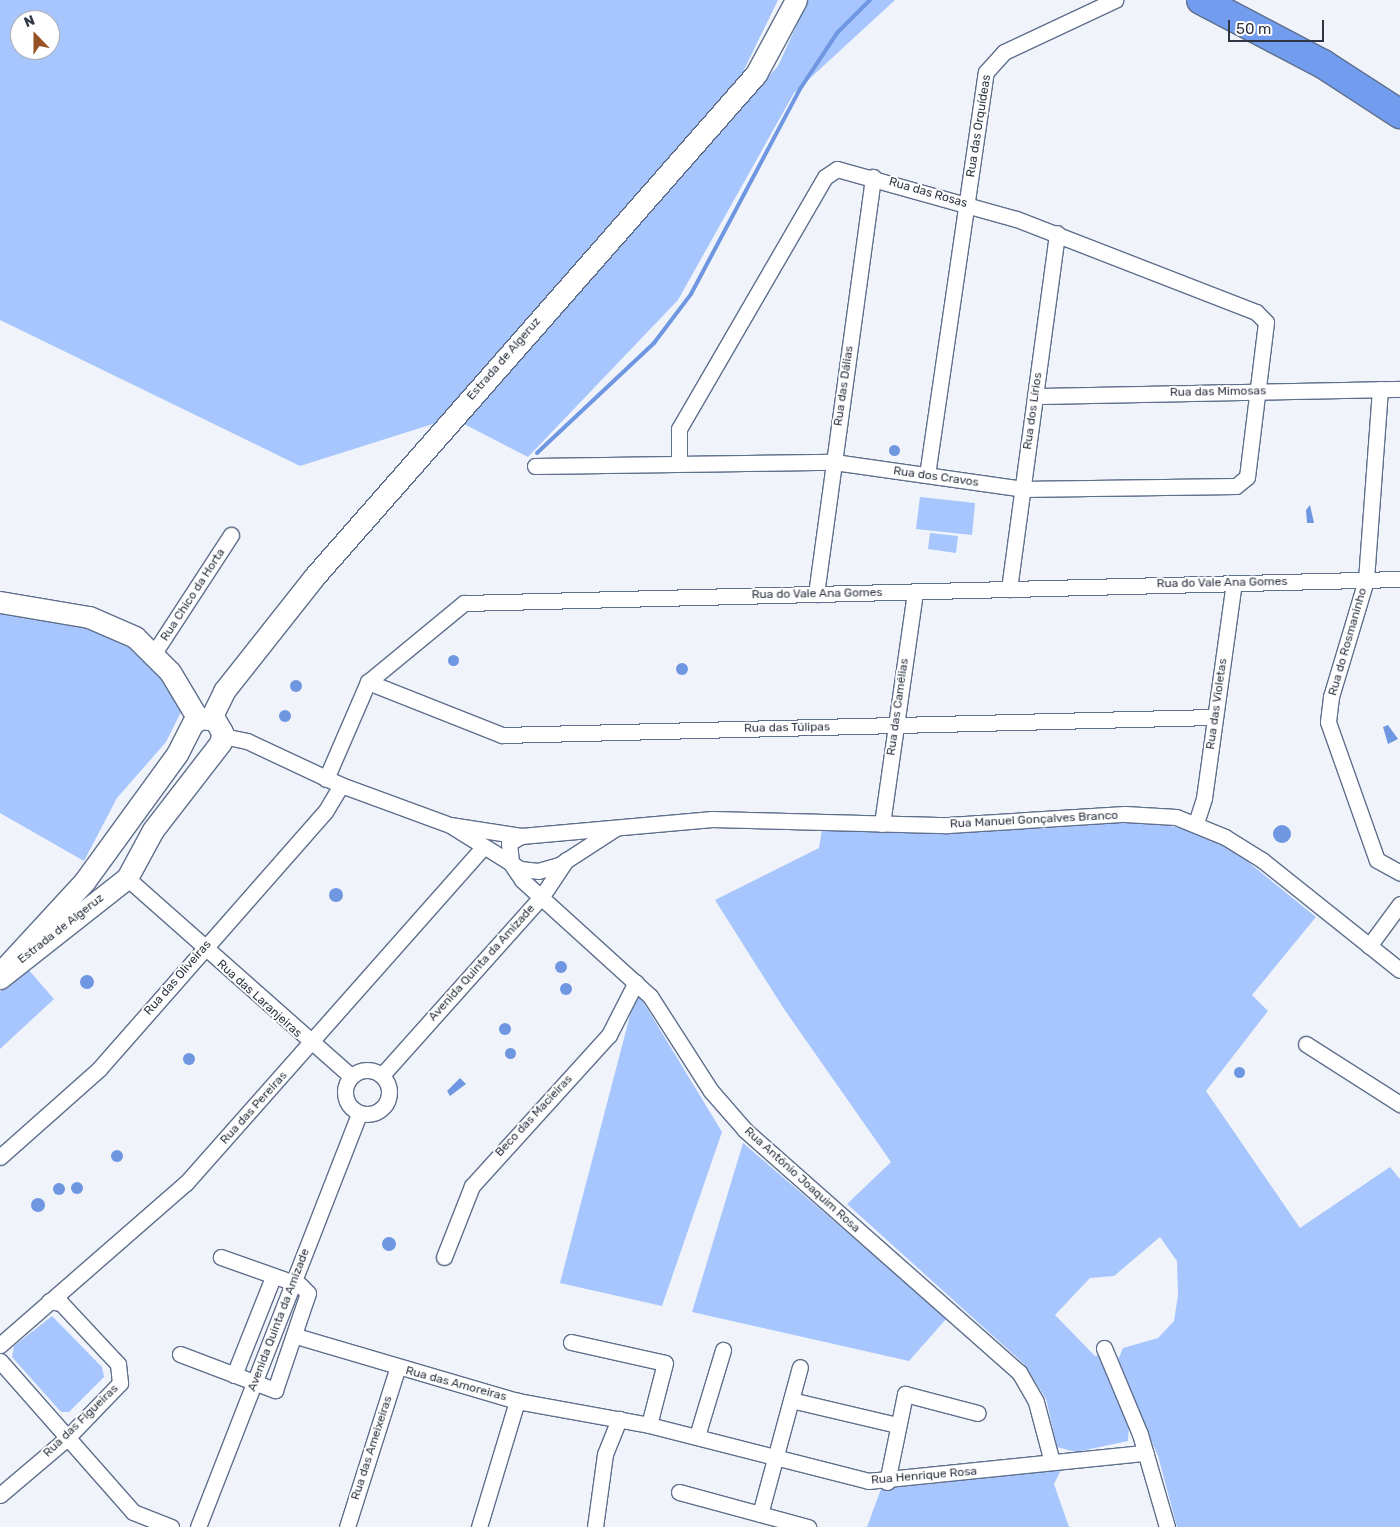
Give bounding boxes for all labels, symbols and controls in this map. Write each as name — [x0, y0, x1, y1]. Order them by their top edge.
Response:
north arrow — [10, 10, 60, 60]
scale bar — [1230, 10, 1326, 42]
text: N — [22, 12, 37, 31]
text: 50 m — [1236, 20, 1271, 38]
street label: Rua das Orquídeas — [964, 74, 994, 178]
street label: Rua das Rosas — [887, 175, 969, 211]
street label: Estrada de Algeruz — [464, 315, 544, 403]
street label: Rua das Dálias — [831, 345, 857, 427]
street label: Rua dos Lírios — [1020, 371, 1046, 451]
street label: Rua das Mimosas — [1170, 384, 1266, 400]
street label: Rua dos Cravos — [892, 464, 980, 490]
street label: Rua Chico da Horta — [158, 546, 228, 644]
street label: Rua do Vale Ana Gomes — [1156, 575, 1288, 591]
street label: Rua do Vale Ana Gomes — [751, 586, 883, 602]
street label: Rua do Rosmaninho — [1326, 586, 1370, 698]
street label: Rua das Camélias — [884, 657, 912, 757]
street label: Rua das Violetas — [1203, 657, 1231, 751]
street label: Rua das Túlipas — [744, 720, 830, 736]
street label: Rua Manuel Gonçalves Branco — [950, 808, 1118, 832]
street label: Estrada de Algeruz — [15, 891, 107, 967]
street label: Avenida Quinta da Amizade — [426, 902, 538, 1024]
street label: Rua das Oliveiras — [142, 938, 214, 1018]
street label: Rua das Laranjeiras — [214, 957, 304, 1041]
street label: Rua das Pereiras — [218, 1069, 290, 1147]
street label: Beco das Macieiras — [492, 1072, 576, 1160]
street label: Rua António Joaquim Rosa — [741, 1124, 863, 1236]
street label: Avenida Quinta da Amizade — [245, 1246, 313, 1394]
street label: Rua das Amoreiras — [404, 1364, 508, 1404]
street label: Rua das Figueiras — [41, 1382, 121, 1460]
street label: Rua das Ameixeiras — [348, 1394, 396, 1502]
street label: Rua Henrique Rosa — [871, 1464, 977, 1488]

